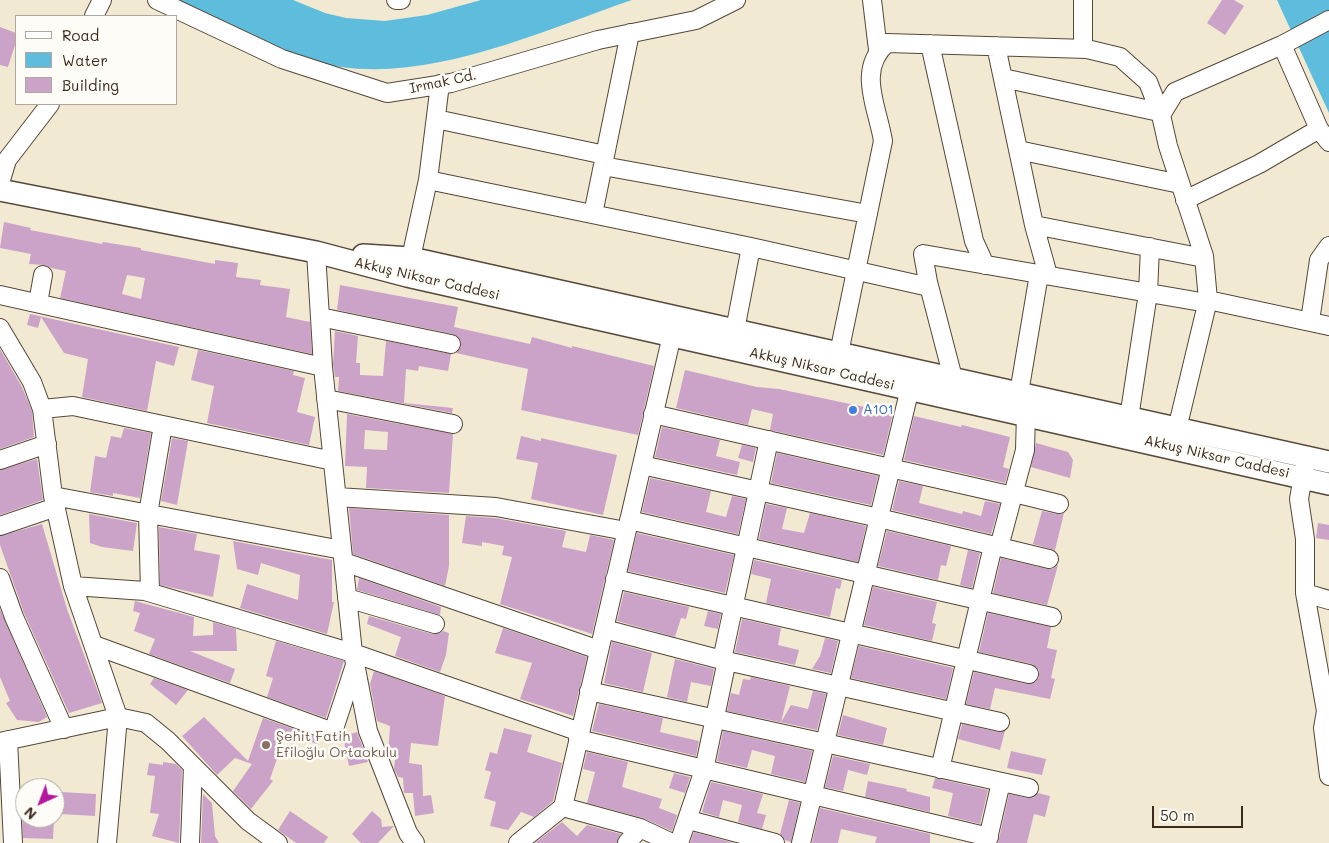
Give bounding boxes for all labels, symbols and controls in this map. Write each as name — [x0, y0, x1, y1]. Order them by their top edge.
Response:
legend — [15, 15, 178, 105]
text: Road — [62, 25, 99, 45]
text: Water — [62, 50, 108, 70]
street label: Irmak Cd. — [408, 67, 478, 97]
text: Building — [62, 75, 119, 95]
street label: Akkuş Niksar Caddesi — [353, 254, 501, 304]
street label: Akkuş Niksar Caddesi — [748, 344, 896, 394]
place label: A101 — [863, 402, 894, 418]
marker: A101 — [847, 404, 859, 416]
street label: Akkuş Niksar Caddesi — [1143, 432, 1291, 482]
place label: Şehit Fatih Efiloğlu Ortaokulu — [276, 729, 397, 762]
marker: Şehit Fatih Efiloğlu Ortaokulu — [260, 739, 272, 751]
north arrow — [15, 778, 65, 828]
scale bar — [1154, 796, 1245, 828]
text: N — [20, 803, 40, 824]
text: 50 m — [1160, 805, 1195, 825]

